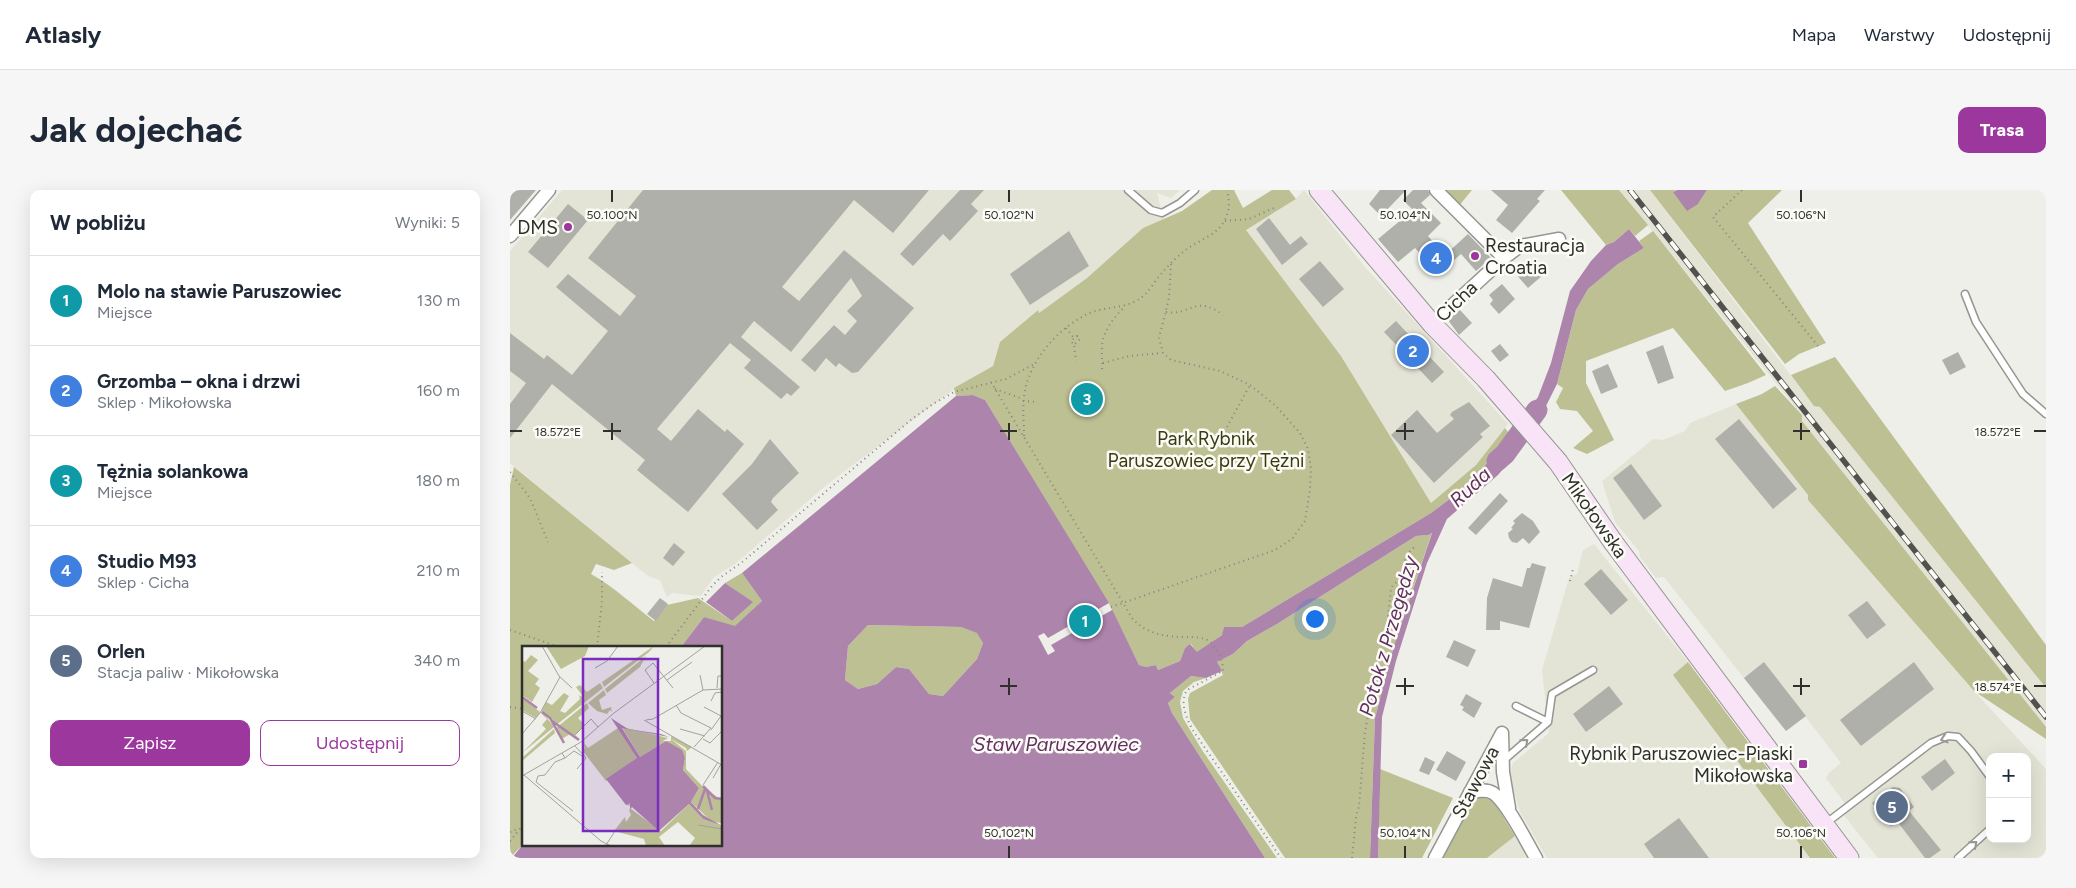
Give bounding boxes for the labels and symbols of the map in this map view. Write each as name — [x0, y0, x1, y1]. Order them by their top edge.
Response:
text: 50.100°N — [586, 208, 638, 222]
text: 50.102°N — [984, 208, 1034, 222]
text: 50.104°N — [1380, 208, 1430, 222]
text: 50.106°N — [1776, 208, 1826, 222]
place label: DMS — [517, 216, 558, 239]
marker: DMS — [562, 221, 574, 233]
place label: Restauracja Croatia — [1485, 234, 1585, 279]
pin: 4 — [1420, 239, 1452, 277]
marker: Restauracja Croatia — [1469, 250, 1481, 262]
street label: Cicha — [1431, 276, 1482, 327]
pin: 2 — [1397, 332, 1429, 370]
pin: 3 — [1071, 380, 1103, 418]
text: 18.572°E — [535, 425, 581, 439]
text: 18.572°E — [1975, 425, 2021, 439]
park label: Park Rybnik Paruszowiec przy Tężni — [1108, 427, 1304, 472]
water label: Ruda — [1445, 462, 1496, 512]
street label: Mikołowska — [1557, 468, 1632, 562]
water label: Potok z Przegędzy — [1354, 552, 1423, 719]
pin: 1 — [1069, 602, 1101, 640]
your location — [1302, 606, 1328, 632]
inset map — [522, 646, 722, 846]
text: 18.574°E — [1974, 680, 2022, 694]
water label: Staw Paruszowiec — [973, 732, 1139, 756]
one-way arrow — [1940, 733, 1949, 743]
one-way arrow — [1519, 739, 1528, 748]
street label: Stawowa — [1447, 742, 1504, 822]
place label: Rybnik Paruszowiec-Piaski Mikołowska — [1569, 742, 1793, 787]
marker: Rybnik Paruszowiec-Piaski Mikołowska — [1797, 758, 1809, 770]
pin: 5 — [1876, 788, 1908, 826]
text: 50.102°N — [984, 826, 1034, 840]
text: 50.104°N — [1380, 826, 1430, 840]
text: 50.106°N — [1776, 826, 1826, 840]
one-way arrow — [1969, 840, 1978, 849]

